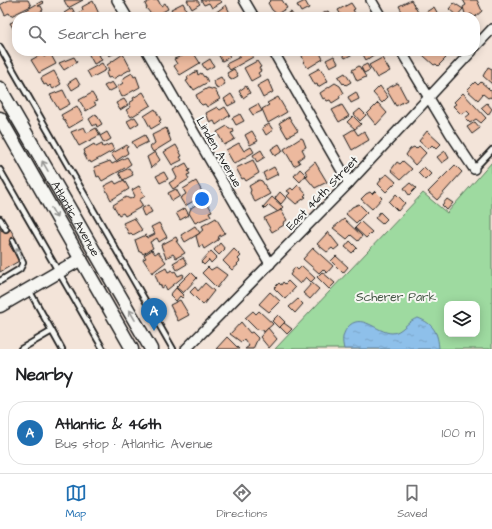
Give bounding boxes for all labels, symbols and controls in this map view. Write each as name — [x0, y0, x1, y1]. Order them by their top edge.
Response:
search box — [12, 12, 480, 56]
icon: search — [26, 23, 48, 45]
text: Search here — [58, 24, 147, 45]
street label: Linden Avenue — [192, 114, 246, 191]
street label: East 46th Street — [282, 152, 362, 234]
one-way arrow — [41, 160, 49, 172]
street label: Atlantic Avenue — [47, 178, 104, 260]
your location — [192, 189, 212, 209]
one-way arrow — [51, 206, 58, 218]
one-way arrow — [15, 247, 22, 259]
park label: Scherer Park — [356, 289, 437, 306]
pin: A — [141, 298, 167, 331]
map controls — [444, 301, 480, 337]
button: layers — [444, 301, 480, 337]
one-way arrow — [127, 309, 135, 321]
text: Nearby — [16, 363, 73, 387]
text: Atlantic & 46th — [55, 414, 161, 435]
text: A — [26, 424, 34, 442]
text: 100 m — [442, 424, 475, 442]
text: Bus stop · Atlantic Avenue — [55, 435, 213, 453]
tab: Map — [65, 482, 87, 521]
tab: Directions — [216, 482, 268, 521]
tab: Saved — [397, 482, 427, 521]

